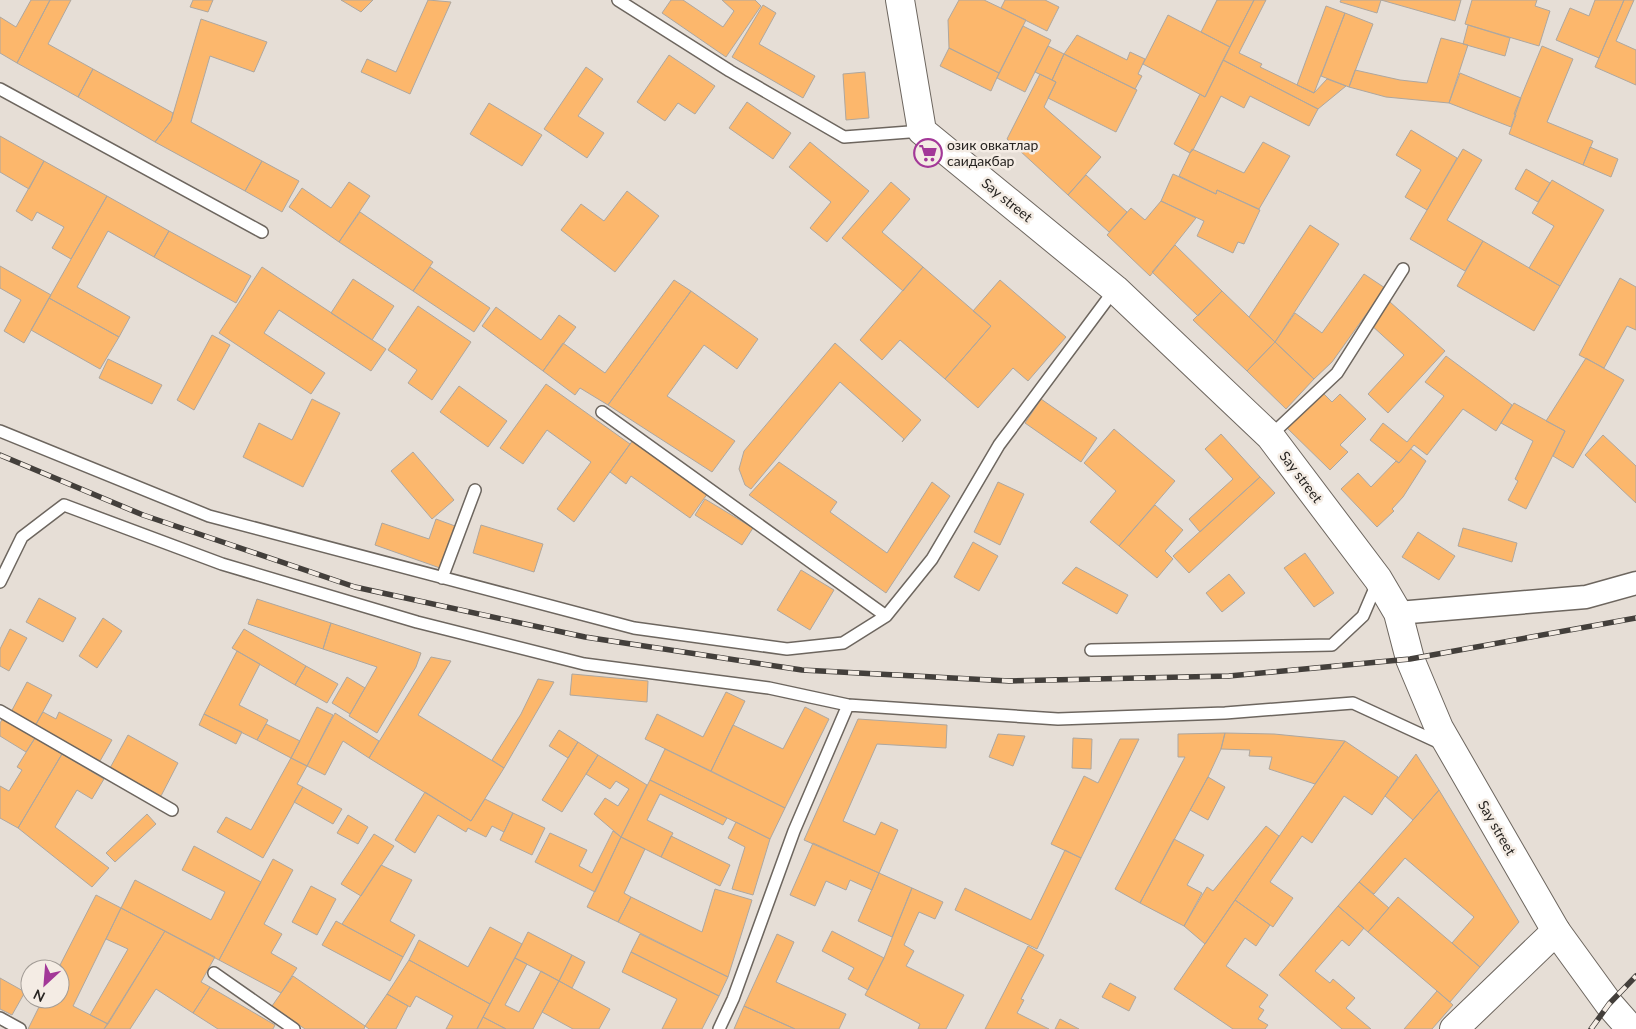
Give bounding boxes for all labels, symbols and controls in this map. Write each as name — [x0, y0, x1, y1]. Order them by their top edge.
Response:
place label: озик овкатлар саидакбар — [947, 136, 1038, 169]
supermarket icon: озик овкатлар саидакбар — [913, 138, 943, 168]
street label: Say street — [978, 174, 1036, 225]
street label: Say street — [1276, 447, 1326, 506]
street label: Say street — [1475, 797, 1520, 858]
north arrow — [20, 959, 70, 1009]
text: N — [31, 986, 48, 1006]

